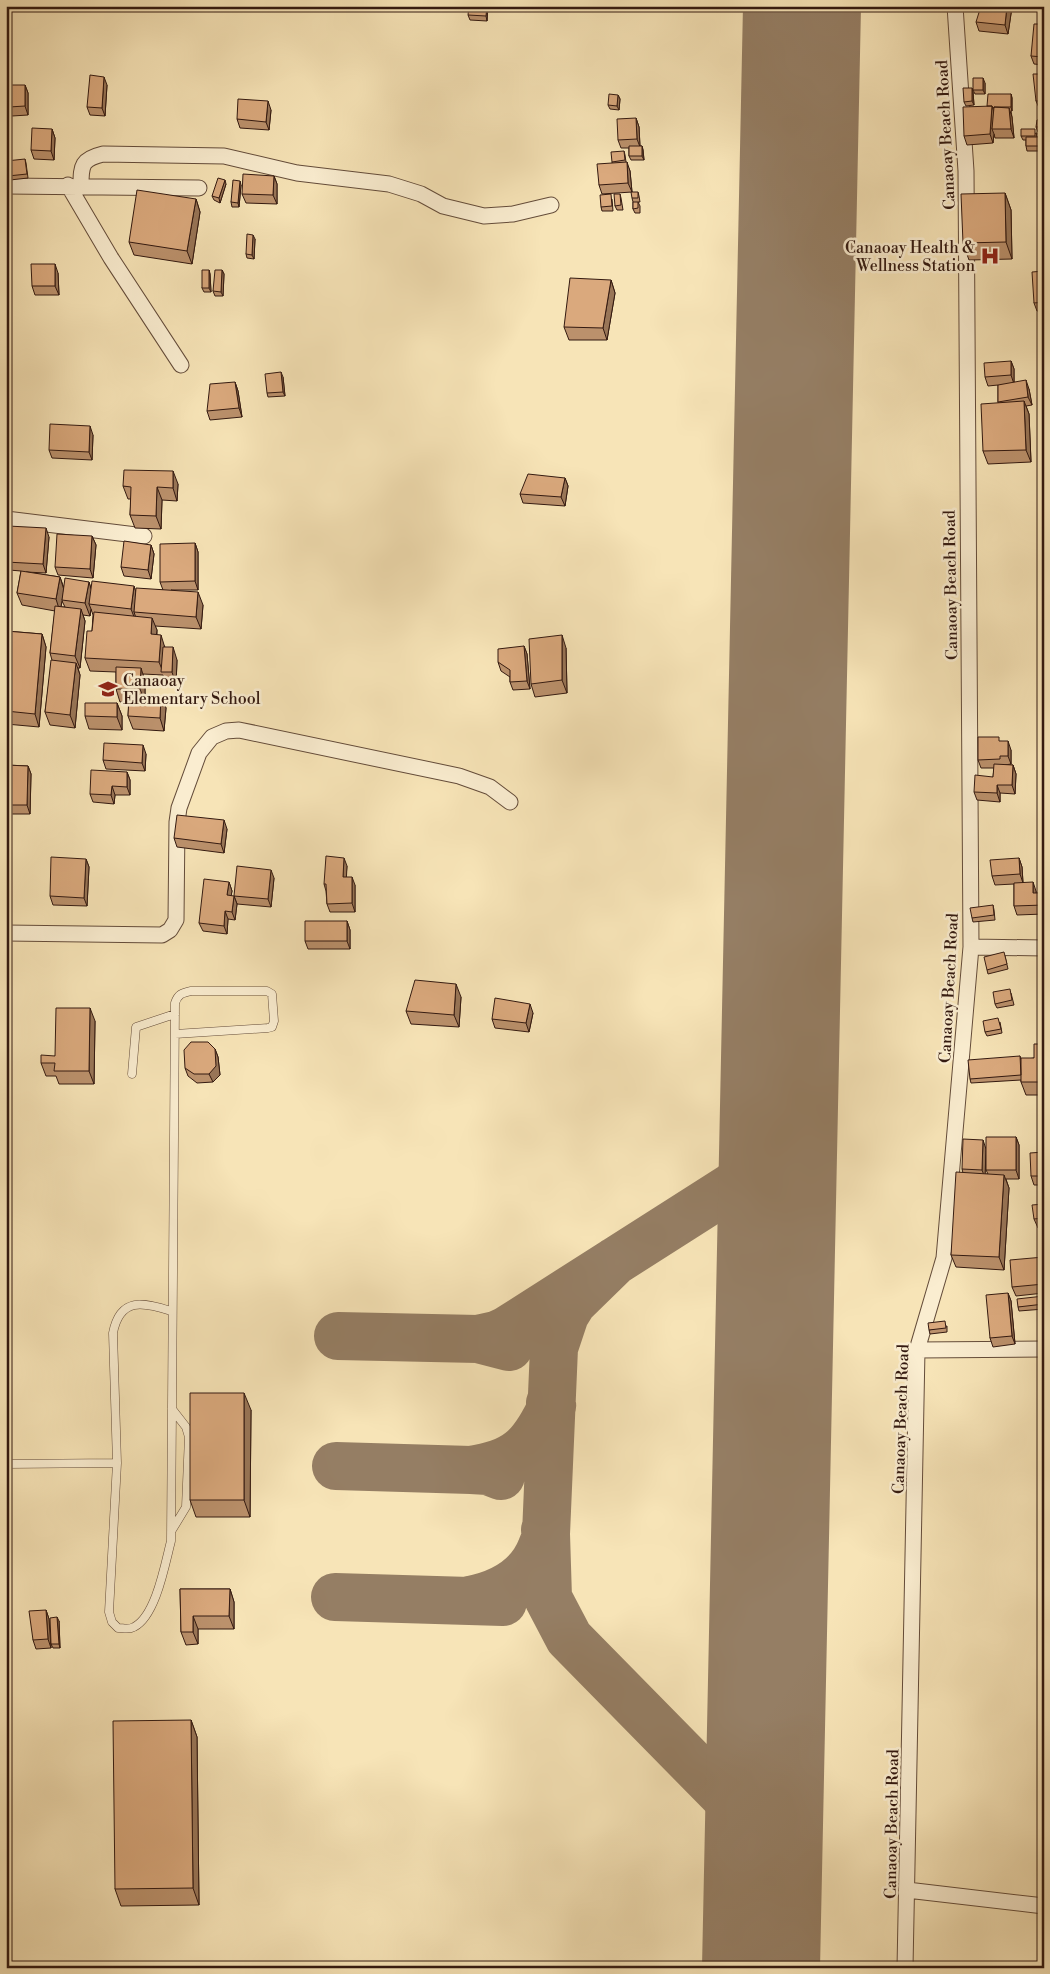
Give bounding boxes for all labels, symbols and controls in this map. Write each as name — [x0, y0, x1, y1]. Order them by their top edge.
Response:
street label: Canaoay Beach Road — [932, 59, 960, 210]
place label: Canaoay Health & Wellness Station — [845, 238, 975, 276]
hospital icon: Canaoay Health & Wellness Station — [979, 245, 1001, 267]
street label: Canaoay Beach Road — [940, 510, 962, 660]
place label: Canaoay Elementary School — [123, 671, 261, 709]
school or university icon: Canaoay Elementary School — [97, 678, 119, 700]
street label: Canaoay Beach Road — [935, 913, 963, 1064]
street label: Canaoay Beach Road — [888, 1344, 914, 1494]
street label: Canaoay Beach Road — [881, 1749, 903, 1899]

